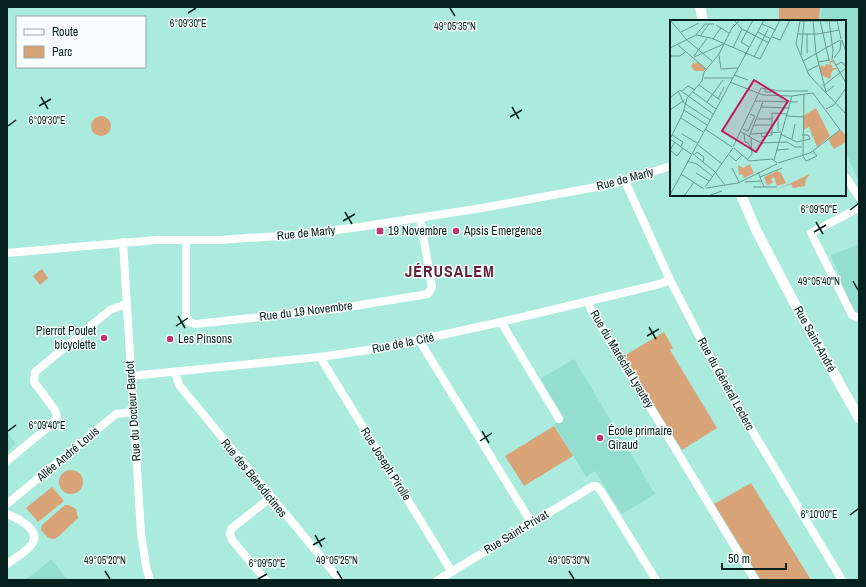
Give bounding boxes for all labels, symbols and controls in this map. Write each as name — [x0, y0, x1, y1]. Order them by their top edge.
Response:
legend — [16, 16, 146, 68]
text: 6°09'30"E — [170, 17, 206, 30]
text: 49°05'35"N — [434, 20, 476, 33]
inset map — [670, 20, 846, 196]
text: Route — [52, 24, 78, 40]
text: Parc — [52, 44, 72, 60]
text: 6°09'30"E — [29, 114, 65, 127]
street label: Rue de Marly — [595, 164, 655, 194]
text: 6°09'50"E — [801, 203, 837, 216]
street label: Rue de Marly — [276, 222, 336, 244]
place label: 19 Novembre — [388, 223, 447, 239]
place label: Apsis Emergence — [463, 223, 542, 239]
marker: 19 Novembre — [375, 226, 385, 236]
marker: Apsis Emergence — [451, 226, 461, 236]
district label: JÉRUSALEM — [405, 260, 495, 282]
text: 49°05'40"N — [798, 275, 840, 288]
street label: Rue du 19 Novembre — [259, 297, 353, 325]
street label: Rue Saint-André — [790, 303, 840, 375]
street label: Rue du Maréchal Lyautey — [586, 307, 658, 411]
place label: Pierrot Poulet bicyclette — [36, 323, 96, 353]
street label: Rue de la Cité — [371, 329, 435, 357]
place label: Les Pinsons — [178, 331, 232, 347]
marker: Pierrot Poulet bicyclette — [99, 333, 109, 343]
marker: Les Pinsons — [165, 334, 175, 344]
street label: Rue du Général Leclerc — [694, 335, 758, 433]
street label: Rue du Docteur Bardot — [121, 360, 144, 462]
text: 6°09'40"E — [29, 419, 65, 432]
street label: Allée André Louis — [33, 423, 103, 486]
place label: École primaire Giraud — [608, 423, 672, 453]
street label: Rue Joseph Pirolle — [357, 425, 415, 503]
marker: École primaire Giraud — [595, 433, 605, 443]
street label: Rue des Bénédictines — [217, 435, 291, 521]
street label: Rue Saint-Privat — [481, 506, 552, 558]
text: 6°10'00"E — [801, 508, 837, 521]
scale bar — [722, 545, 786, 571]
text: 50 m — [728, 551, 750, 567]
text: 49°05'20"N — [84, 554, 126, 567]
text: 49°05'25"N — [316, 554, 358, 567]
text: 49°05'30"N — [548, 554, 590, 567]
text: 6°09'50"E — [249, 557, 285, 570]

